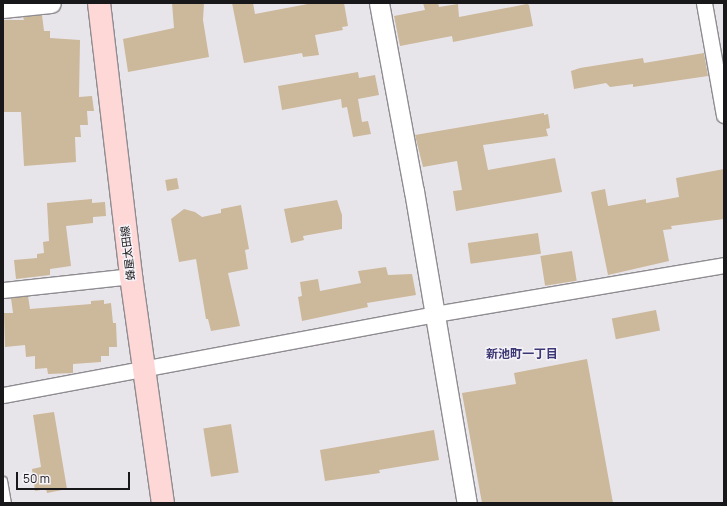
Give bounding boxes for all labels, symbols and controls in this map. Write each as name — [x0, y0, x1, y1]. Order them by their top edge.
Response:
street label: 蜂屋太田線 — [118, 225, 138, 281]
district label: 新池町一丁目 — [486, 347, 558, 361]
scale bar — [18, 464, 132, 490]
text: 50 m — [23, 470, 50, 487]

